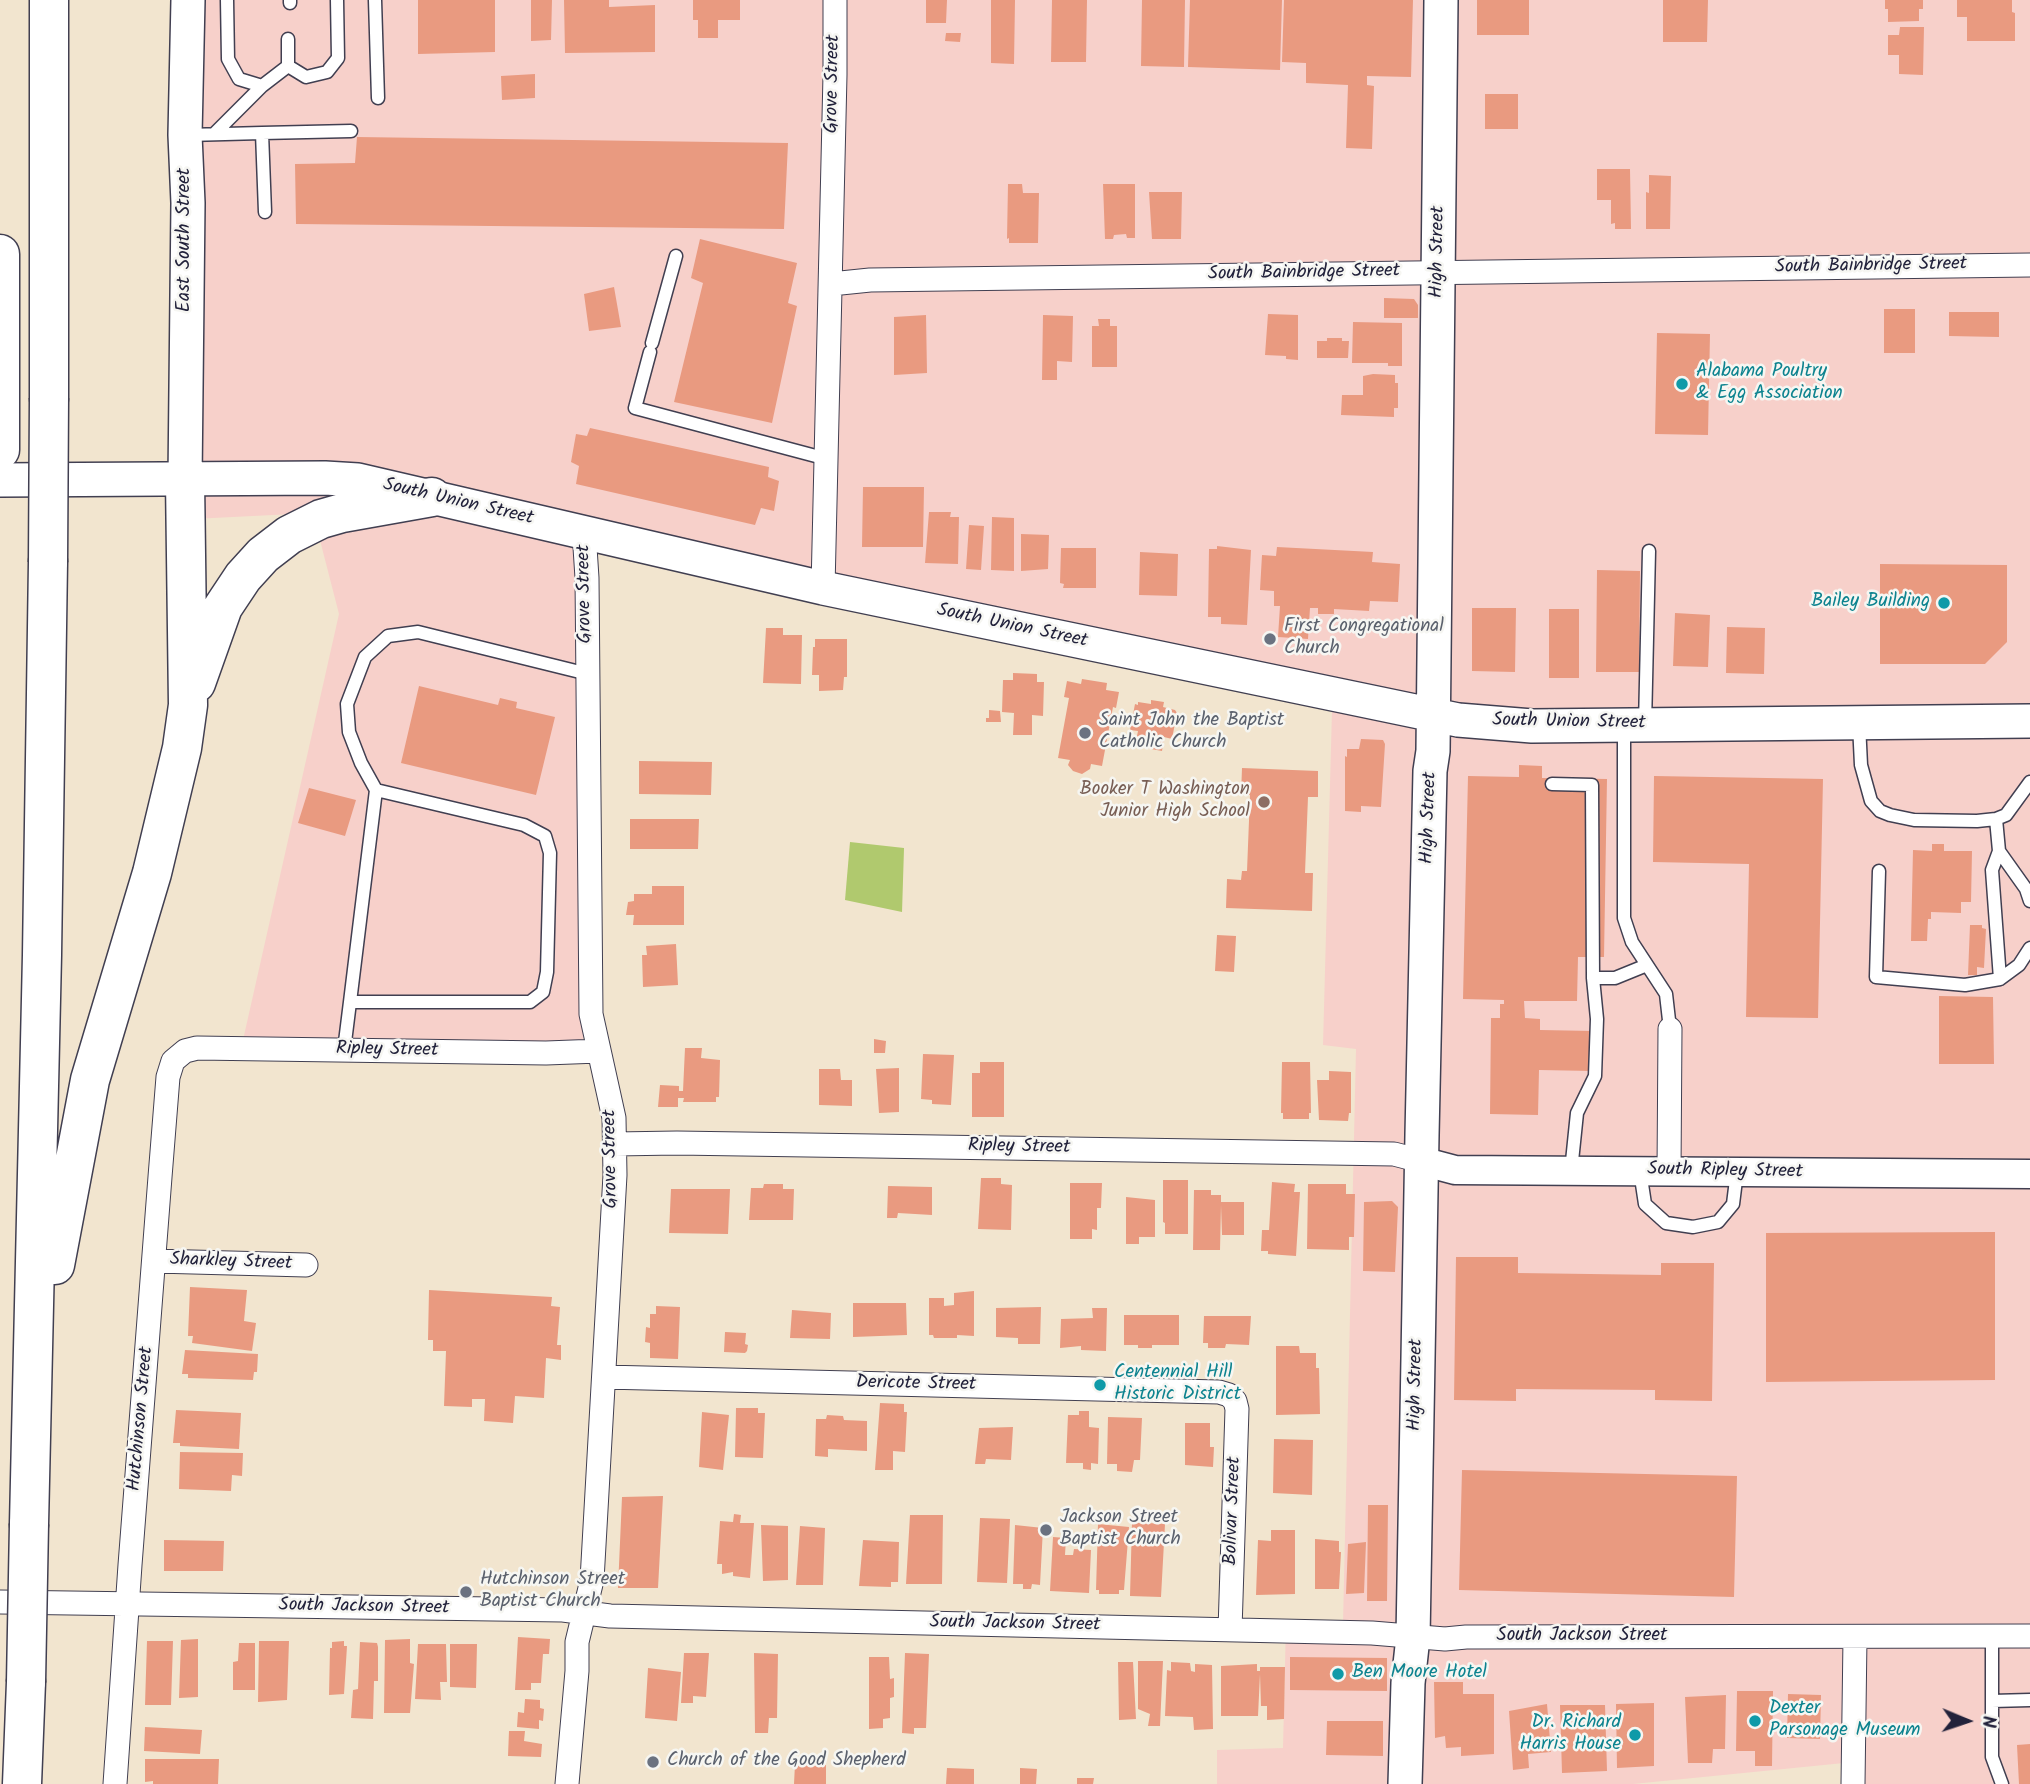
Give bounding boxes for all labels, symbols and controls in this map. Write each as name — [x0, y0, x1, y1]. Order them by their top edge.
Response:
street label: Grove Street — [822, 34, 846, 134]
street label: East South Street — [175, 168, 197, 312]
street label: High Street — [1427, 206, 1451, 298]
street label: South Bainbridge Street — [1775, 254, 1967, 280]
street label: South Bainbridge Street — [1208, 261, 1400, 287]
place label: Alabama Poultry & Egg Association — [1696, 362, 1843, 406]
marker: Alabama Poultry & Egg Association — [1674, 376, 1690, 392]
street label: South Union Street — [381, 475, 535, 531]
street label: Grove Street — [574, 544, 598, 644]
place label: Bailey Building — [1811, 592, 1930, 614]
marker: Bailey Building — [1936, 595, 1952, 611]
street label: South Union Street — [935, 600, 1089, 654]
place label: First Congregational Church — [1284, 617, 1444, 661]
marker: First Congregational Church — [1262, 631, 1278, 647]
street label: South Union Street — [1492, 710, 1646, 736]
place label: Saint John the Baptist Catholic Church — [1099, 711, 1284, 755]
marker: Saint John the Baptist Catholic Church — [1077, 725, 1093, 741]
street label: High Street — [1417, 771, 1443, 865]
place label: Booker T Washington Junior High School — [1080, 780, 1250, 824]
marker: Booker T Washington Junior High School — [1256, 794, 1272, 810]
street label: Ripley Street — [335, 1039, 439, 1063]
street label: Grove Street — [600, 1109, 624, 1209]
street label: Ripley Street — [967, 1136, 1071, 1160]
street label: South Ripley Street — [1647, 1159, 1803, 1185]
street label: Sharkley Street — [169, 1249, 293, 1277]
street label: High Street — [1405, 1339, 1429, 1431]
street label: Hutchinson Street — [124, 1346, 160, 1492]
place label: Centennial Hill Historic District — [1114, 1363, 1241, 1407]
street label: Dericote Street — [856, 1373, 976, 1397]
marker: Centennial Hill Historic District — [1092, 1377, 1108, 1393]
street label: Bolivar Street — [1221, 1456, 1247, 1566]
place label: Jackson Street Baptist Church — [1060, 1508, 1181, 1552]
marker: Jackson Street Baptist Church — [1038, 1522, 1054, 1538]
place label: Hutchinson Street Baptist Church — [480, 1570, 625, 1614]
marker: Hutchinson Street Baptist Church — [458, 1584, 474, 1600]
street label: South Jackson Street — [278, 1595, 450, 1621]
street label: South Jackson Street — [929, 1612, 1101, 1638]
street label: South Jackson Street — [1497, 1626, 1667, 1648]
place label: Ben Moore Hotel — [1352, 1663, 1487, 1685]
marker: Ben Moore Hotel — [1330, 1666, 1346, 1682]
north arrow — [1932, 1686, 2002, 1756]
place label: Dexter Parsonage Museum — [1769, 1699, 1920, 1743]
place label: Dr. Richard Harris House — [1519, 1713, 1621, 1757]
marker: Dexter Parsonage Museum — [1747, 1713, 1763, 1729]
text: N — [1973, 1715, 2003, 1728]
marker: Dr. Richard Harris House — [1627, 1727, 1643, 1743]
place label: Church of the Good Shepherd — [667, 1751, 906, 1773]
marker: Church of the Good Shepherd — [645, 1754, 661, 1770]

